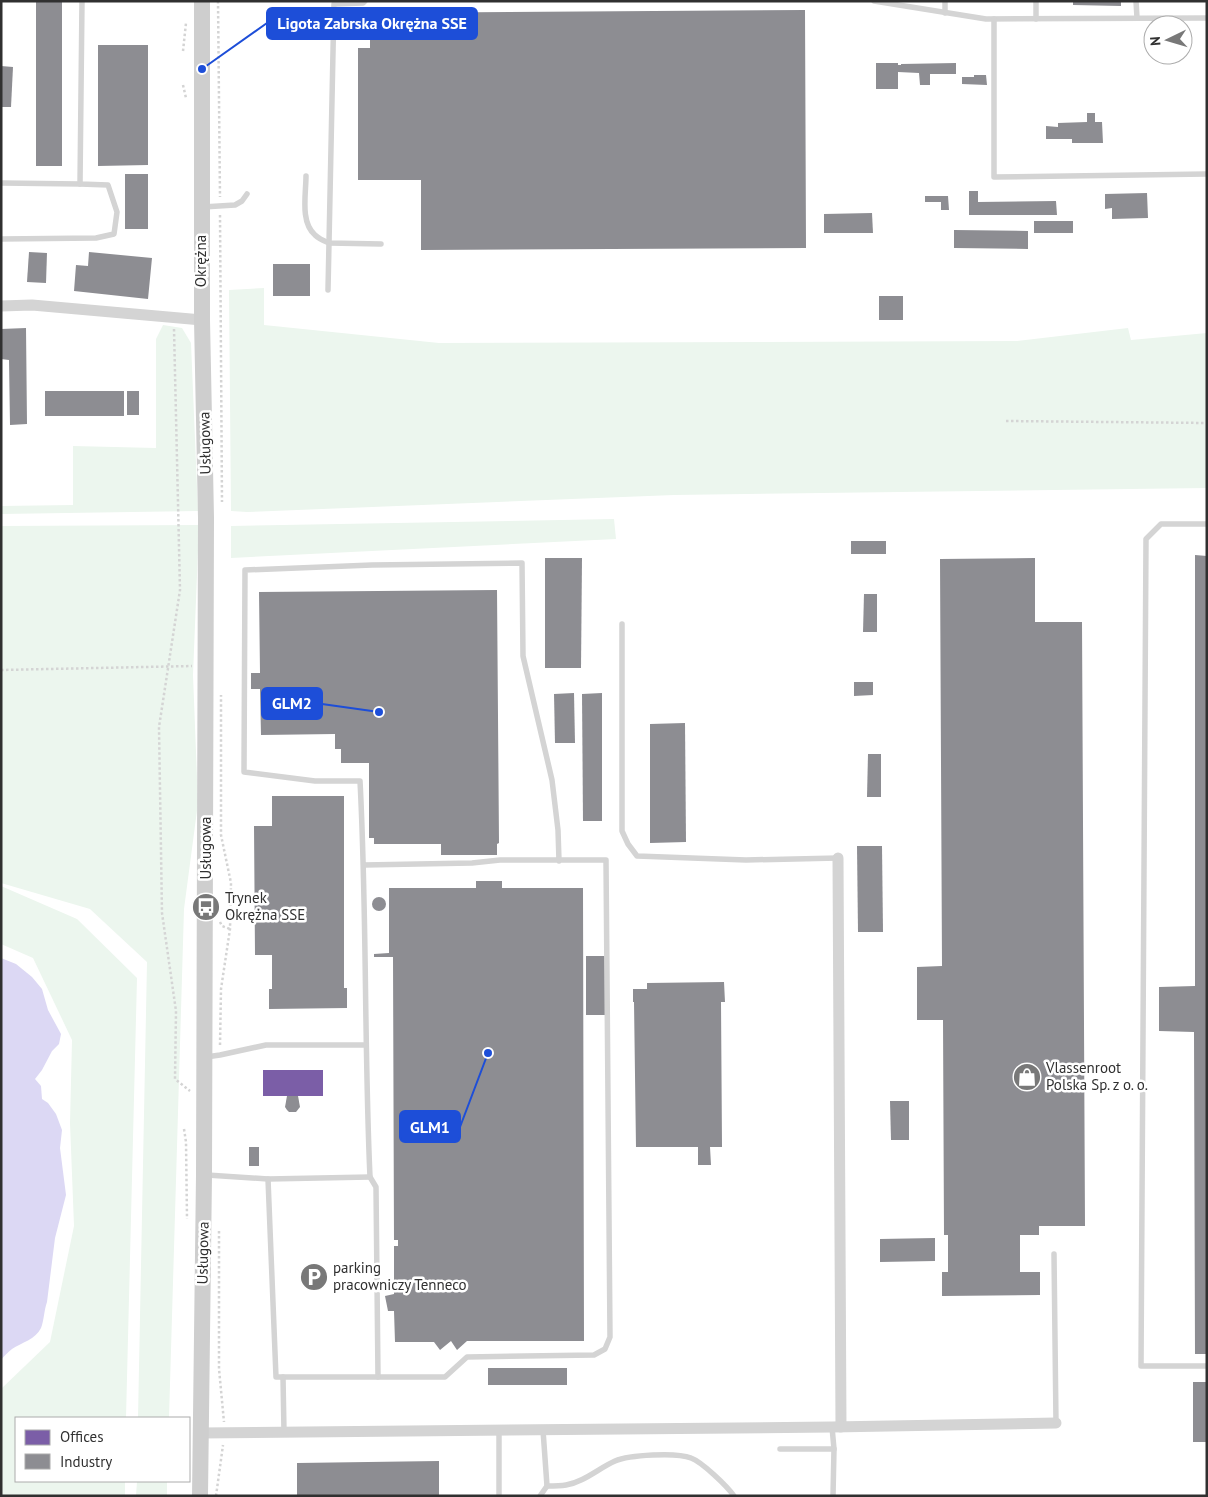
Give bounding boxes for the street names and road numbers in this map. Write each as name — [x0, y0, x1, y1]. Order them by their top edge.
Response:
street label: Okrężna — [191, 235, 210, 287]
street label: Usługowa — [194, 411, 215, 475]
street label: Usługowa — [196, 817, 215, 879]
street label: Usługowa — [192, 1221, 213, 1285]

